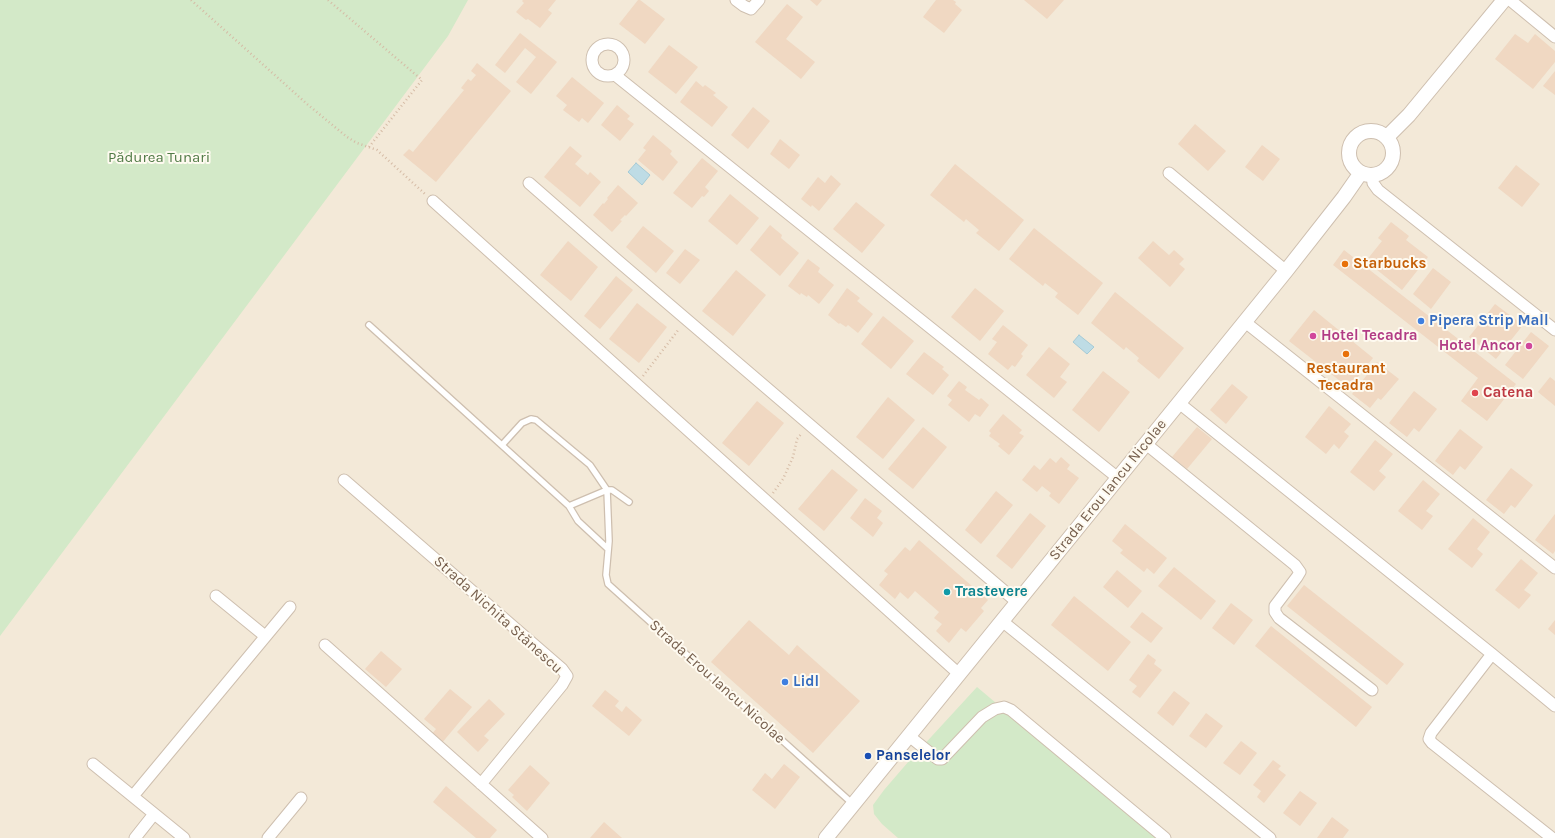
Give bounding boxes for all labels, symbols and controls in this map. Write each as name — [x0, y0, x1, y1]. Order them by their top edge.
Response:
park label: Pădurea Tunari — [108, 149, 210, 167]
place label: Starbucks — [1353, 255, 1426, 273]
marker: Starbucks — [1340, 259, 1350, 269]
place label: Pipera Strip Mall — [1429, 312, 1548, 330]
marker: Pipera Strip Mall — [1416, 316, 1426, 326]
place label: Hotel Tecadra — [1321, 327, 1418, 345]
marker: Hotel Tecadra — [1308, 331, 1318, 341]
place label: Hotel Ancor — [1439, 337, 1521, 355]
marker: Hotel Ancor — [1524, 341, 1534, 351]
marker: Restaurant Tecadra — [1341, 349, 1351, 359]
place label: Restaurant Tecadra — [1306, 360, 1386, 395]
place label: Catena — [1483, 384, 1533, 402]
marker: Catena — [1470, 388, 1480, 398]
street label: Strada Erou Iancu Nicolae — [1045, 416, 1171, 564]
street label: Strada Nichita Stănescu — [430, 552, 566, 678]
place label: Trastevere — [955, 583, 1028, 601]
marker: Trastevere — [942, 587, 952, 597]
street label: Strada Erou Iancu Nicolae — [645, 616, 789, 748]
place label: Lidl — [793, 673, 819, 691]
marker: Lidl — [780, 677, 790, 687]
place label: Panselelor — [876, 747, 950, 765]
marker: Panselelor — [863, 751, 873, 761]

